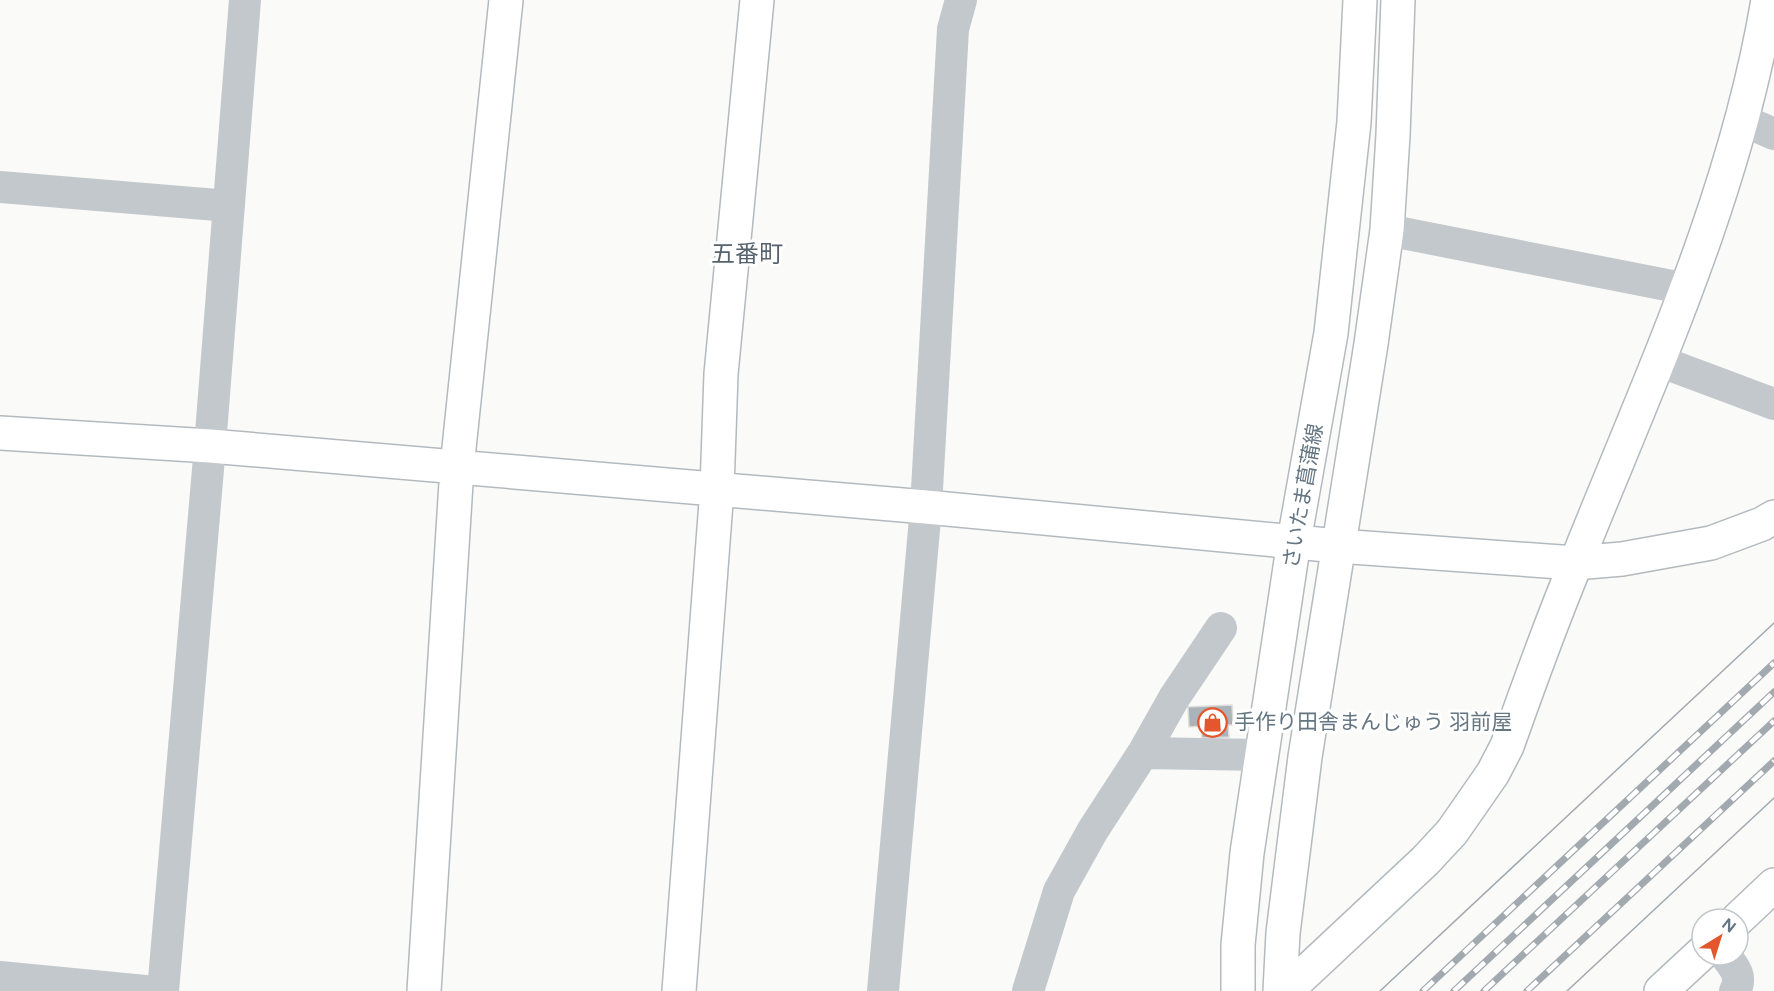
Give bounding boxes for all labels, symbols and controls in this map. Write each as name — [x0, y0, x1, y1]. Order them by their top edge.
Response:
district label: 五番町 — [711, 239, 783, 268]
street label: さいたま菖蒲線 — [1277, 422, 1328, 570]
shop icon: 手作り田舎まんじゅう 羽前屋 — [1197, 706, 1229, 738]
place label: 手作り田舎まんじゅう 羽前屋 — [1234, 709, 1512, 734]
north arrow — [1690, 907, 1750, 967]
text: N — [1718, 914, 1740, 937]

